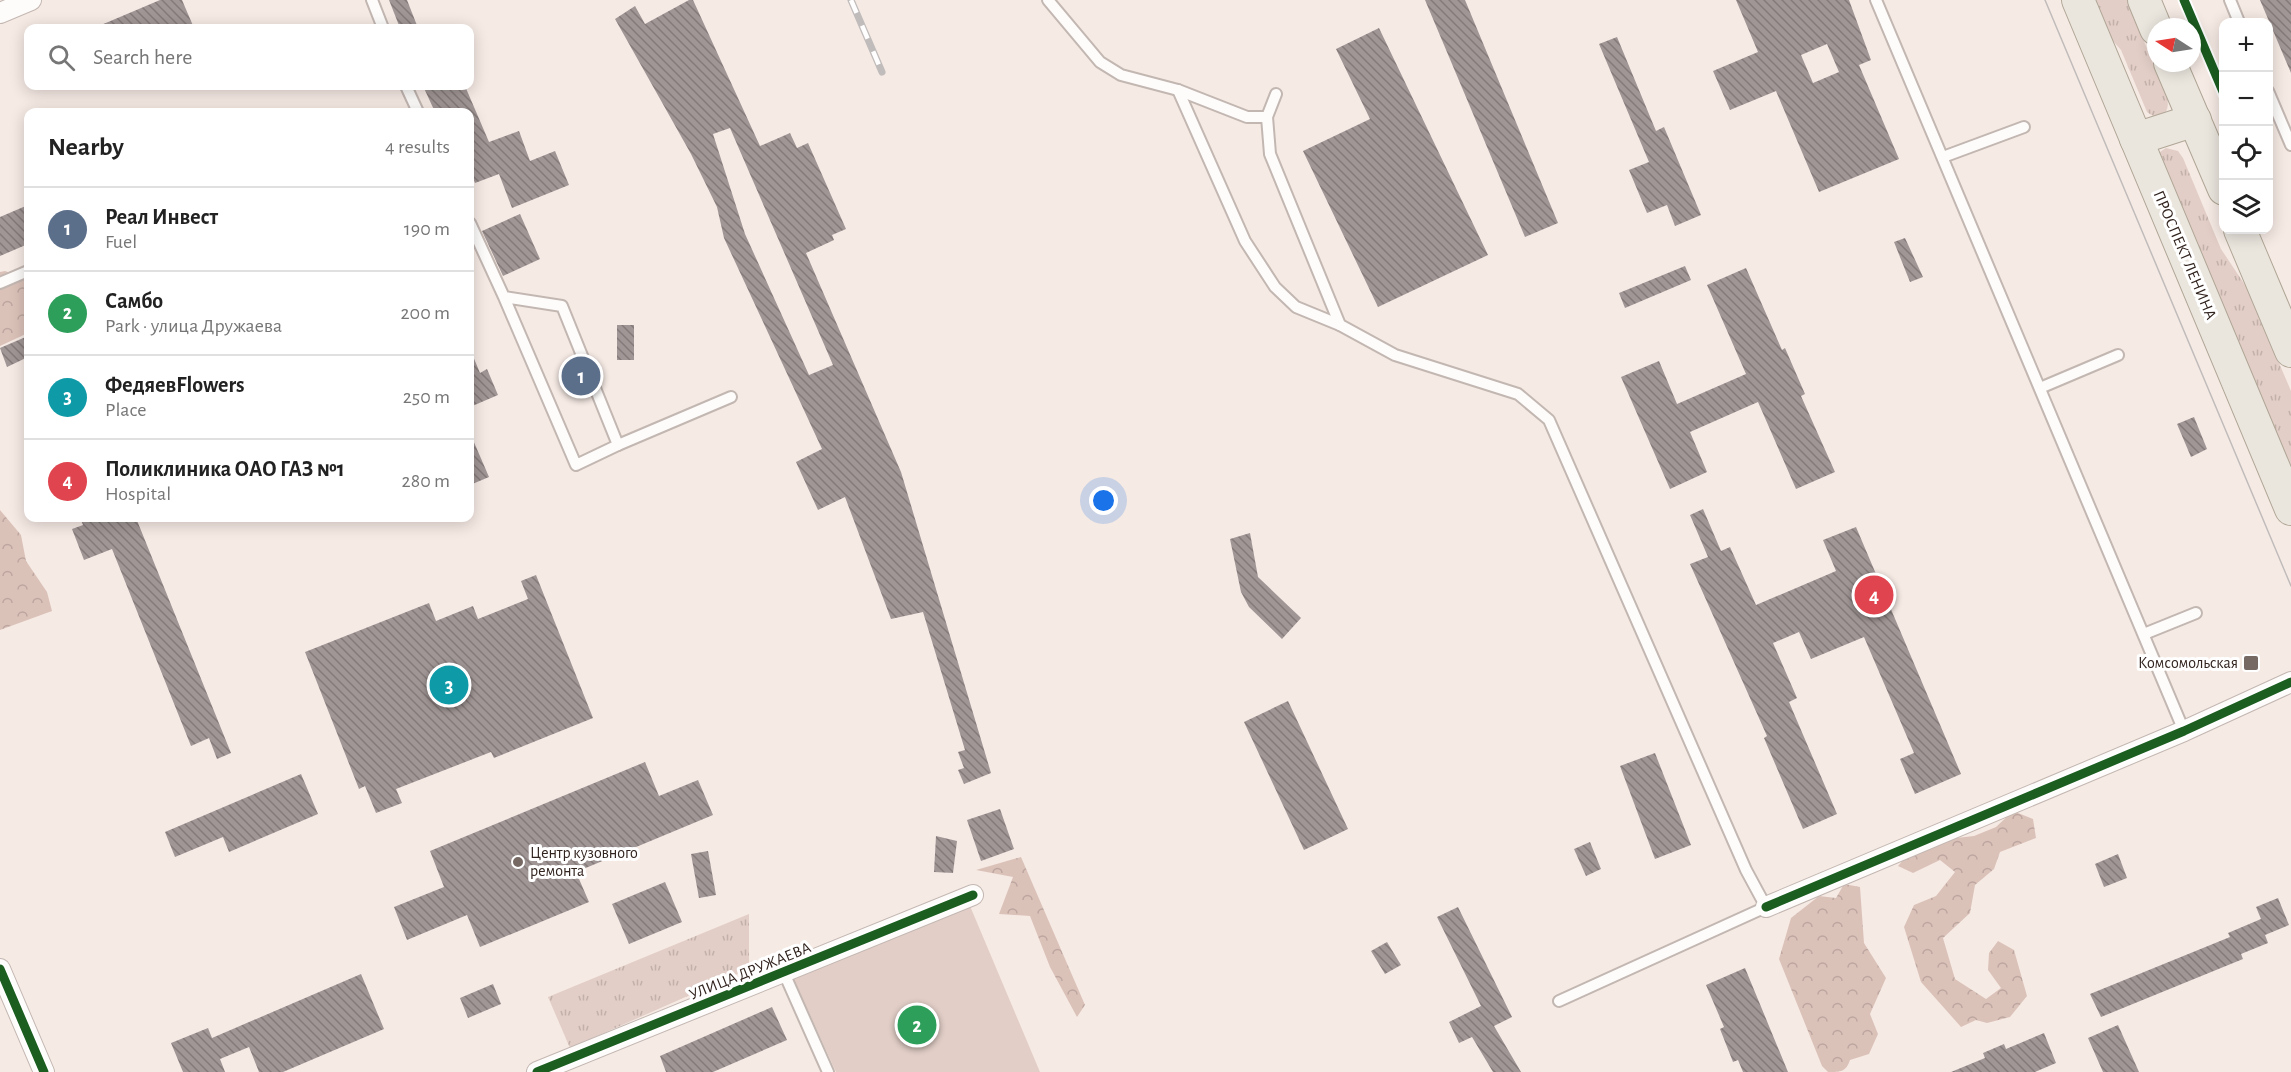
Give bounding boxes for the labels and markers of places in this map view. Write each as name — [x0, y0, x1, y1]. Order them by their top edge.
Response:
pin: 1 — [562, 354, 600, 398]
pin: 4 — [1854, 572, 1894, 618]
marker: Комсомольская — [2242, 654, 2260, 672]
place label: Комсомольская — [2138, 655, 2238, 671]
pin: 3 — [430, 662, 468, 708]
place label: Центр кузовного ремонта — [530, 845, 638, 879]
marker: Центр кузовного ремонта — [511, 855, 525, 869]
pin: 2 — [898, 1002, 936, 1048]

